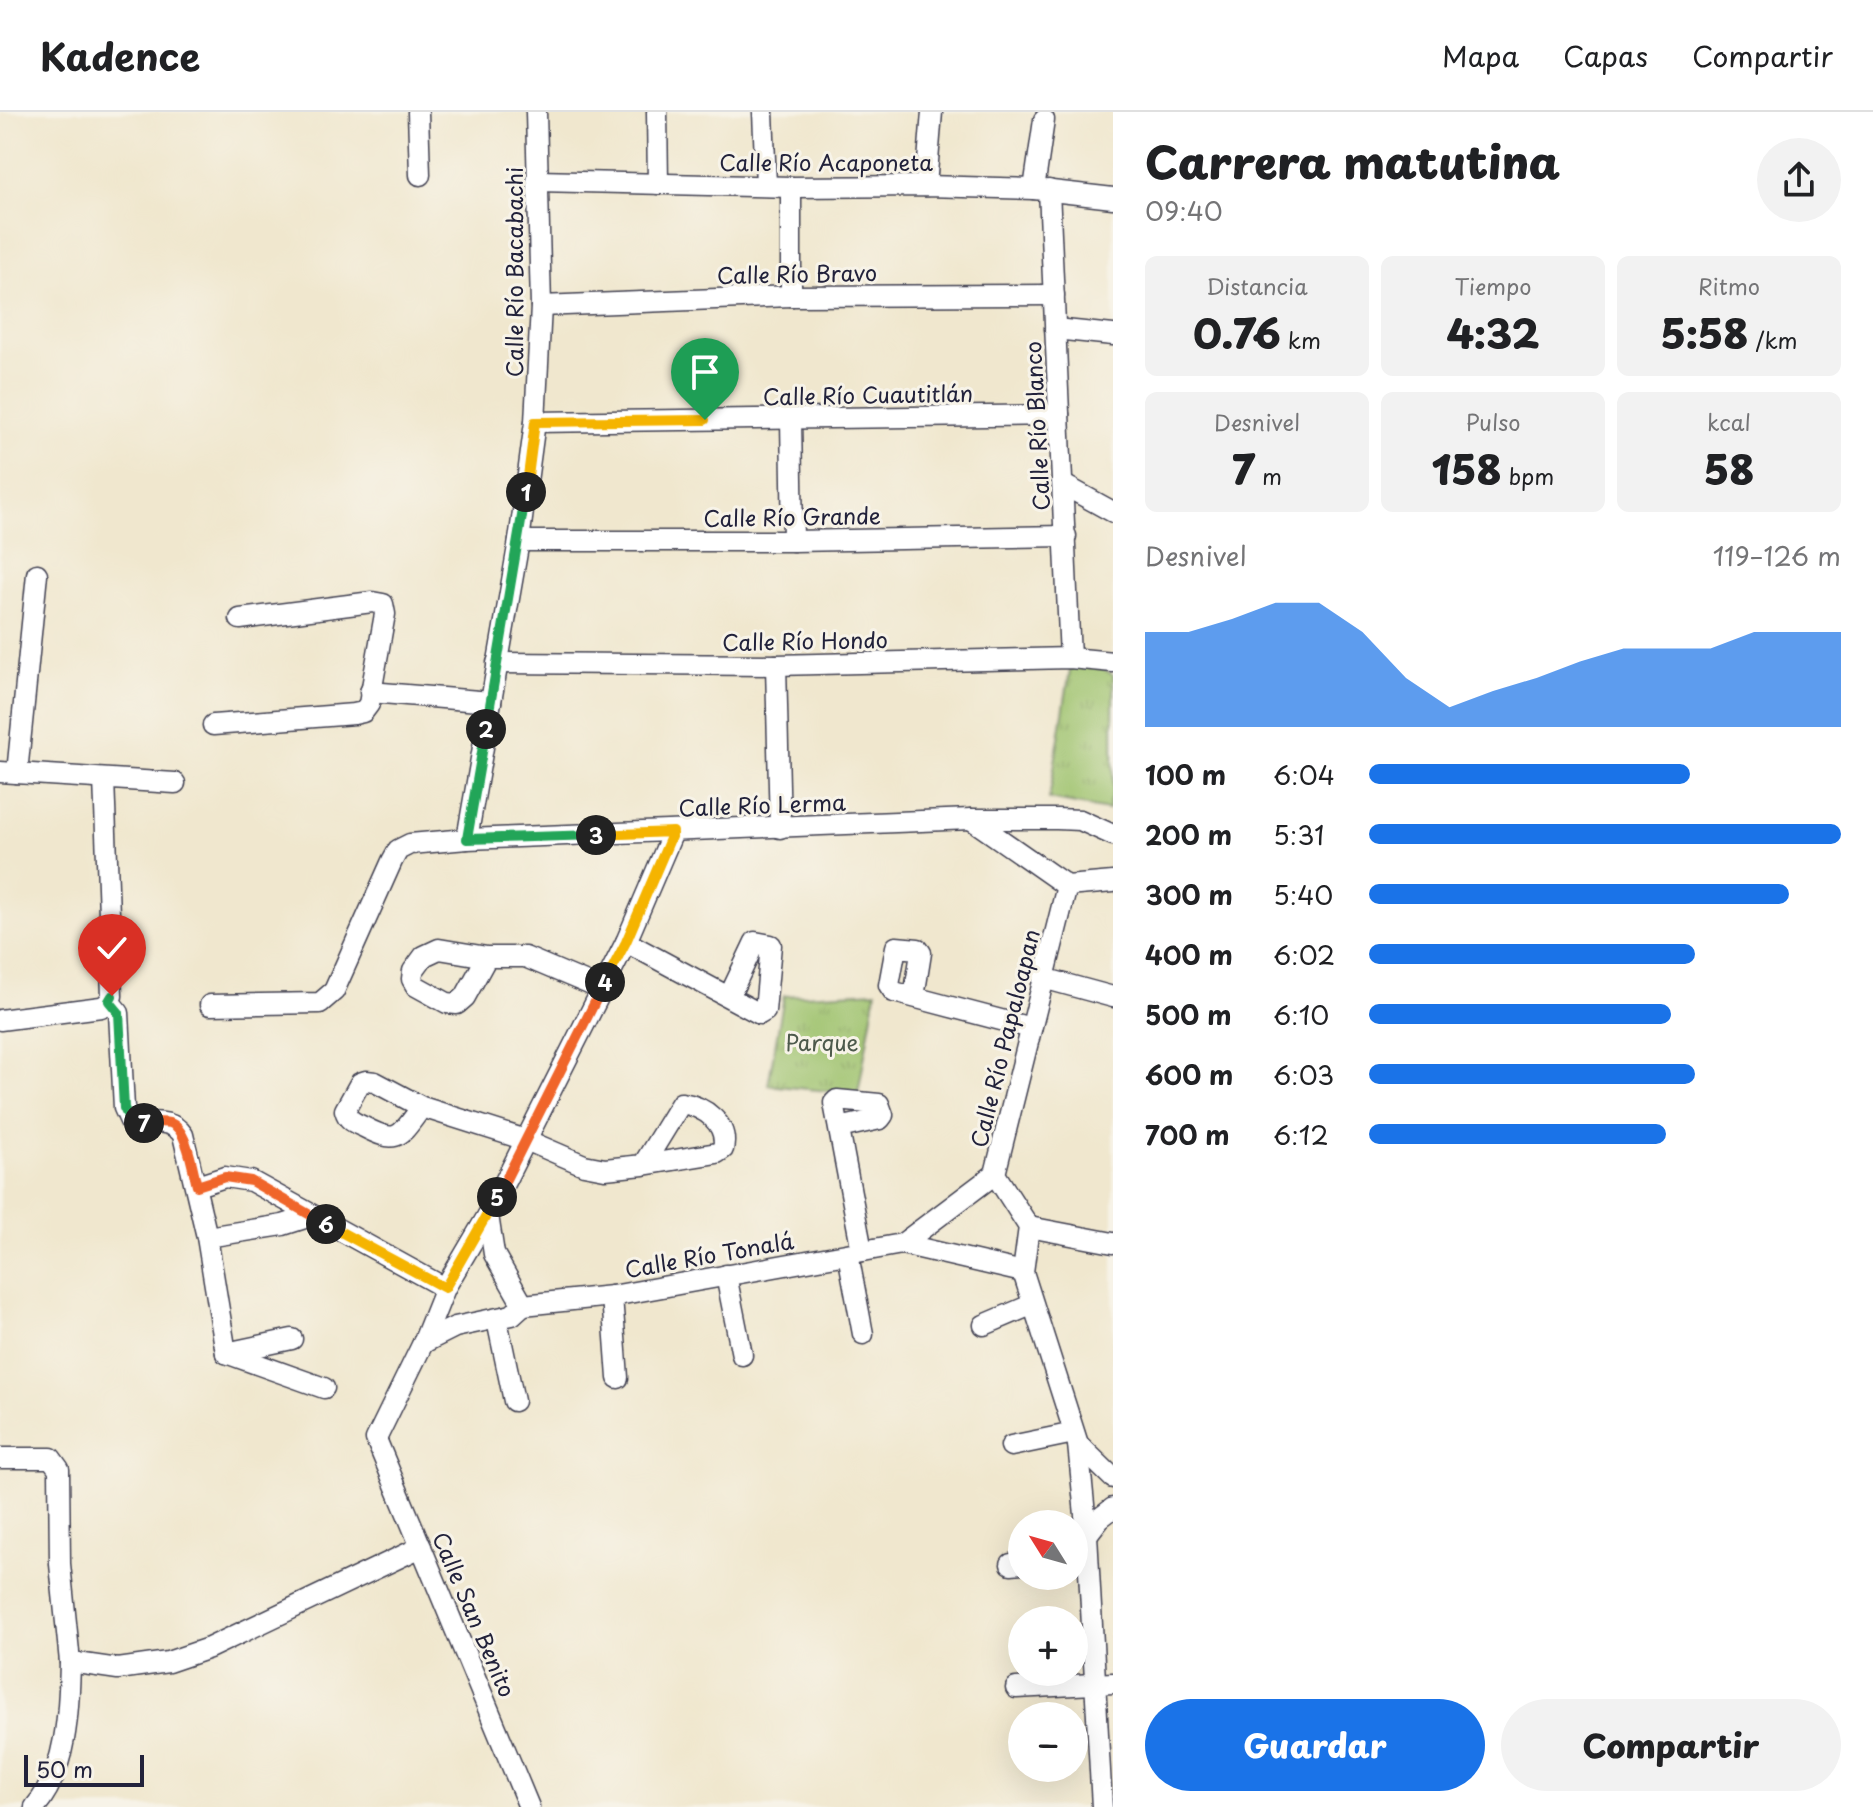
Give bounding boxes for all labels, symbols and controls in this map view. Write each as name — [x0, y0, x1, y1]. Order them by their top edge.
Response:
text: Kadence — [40, 27, 200, 84]
text: Mapa — [1442, 34, 1519, 77]
text: Capas — [1563, 34, 1648, 77]
text: Compartir — [1692, 34, 1833, 77]
text: Carrera matutina — [1145, 128, 1560, 194]
button: share — [1757, 138, 1841, 222]
street label: Calle Río Acaponeta — [719, 145, 933, 178]
street label: Calle Río Bacabachi — [497, 167, 530, 377]
text: 09:40 — [1145, 191, 1223, 230]
street label: Calle Río Bravo — [717, 255, 877, 291]
text: Distancia — [1206, 269, 1308, 302]
text: Tiempo — [1454, 269, 1532, 302]
text: Ritmo — [1698, 269, 1760, 302]
text: 0.76 — [1193, 302, 1281, 363]
text: 4:32 — [1447, 302, 1539, 363]
text: 5:58 — [1660, 302, 1748, 363]
text: km — [1281, 323, 1321, 356]
text: /km — [1748, 323, 1798, 356]
pin — [671, 338, 739, 420]
street label: Calle Río Blanco — [1015, 340, 1057, 512]
icon: arrive — [683, 350, 727, 394]
street label: Calle Río Cuautitlán — [763, 376, 973, 412]
text: Desnivel — [1214, 405, 1300, 438]
text: Pulso — [1465, 405, 1521, 438]
text: kcal — [1707, 405, 1751, 438]
text: 7 — [1232, 438, 1255, 499]
text: 158 — [1432, 438, 1502, 499]
text: 58 — [1704, 438, 1754, 499]
text: m — [1255, 459, 1282, 492]
text: bpm — [1502, 459, 1554, 492]
pin: 1 — [506, 472, 546, 512]
text: 1 — [521, 475, 531, 508]
street label: Calle Río Grande — [703, 498, 881, 534]
text: Desnivel — [1145, 536, 1246, 575]
text: 119–126 m — [1713, 536, 1841, 575]
street label: Calle Río Hondo — [722, 622, 888, 658]
pin: 2 — [466, 709, 506, 749]
text: 2 — [478, 712, 494, 745]
text: 100 m — [1145, 755, 1226, 794]
text: 6:04 — [1273, 755, 1335, 794]
street label: Calle Río Lerma — [678, 785, 846, 823]
pin: 3 — [576, 815, 616, 855]
text: 200 m — [1145, 815, 1232, 854]
text: 5:31 — [1273, 815, 1324, 854]
text: 3 — [589, 818, 603, 851]
text: 300 m — [1145, 875, 1233, 914]
text: 5:40 — [1273, 875, 1333, 914]
pin — [78, 914, 146, 996]
street label: Calle Río Papaloapan — [961, 925, 1047, 1151]
icon: check — [90, 926, 134, 970]
text: 400 m — [1145, 935, 1233, 974]
text: 6:02 — [1273, 935, 1335, 974]
pin: 4 — [585, 962, 625, 1002]
text: 4 — [598, 965, 612, 998]
text: 500 m — [1145, 995, 1231, 1034]
text: 6:10 — [1273, 995, 1329, 1034]
park label: Parque — [785, 1025, 859, 1058]
text: 600 m — [1145, 1055, 1233, 1094]
text: 6:03 — [1273, 1055, 1334, 1094]
pin: 7 — [124, 1103, 164, 1143]
text: 7 — [138, 1106, 150, 1139]
text: 700 m — [1145, 1115, 1230, 1154]
text: 6:12 — [1273, 1115, 1329, 1154]
pin: 5 — [477, 1177, 517, 1217]
text: 5 — [490, 1180, 504, 1213]
pin: 6 — [306, 1204, 346, 1244]
text: 6 — [318, 1207, 334, 1240]
street label: Calle Río Tonalá — [622, 1223, 796, 1285]
north arrow — [1008, 1510, 1088, 1590]
map controls — [1008, 1510, 1088, 1782]
street label: Calle San Benito — [425, 1526, 525, 1702]
button: + — [1008, 1606, 1088, 1686]
button: Guardar — [1145, 1699, 1485, 1791]
button: Compartir — [1501, 1699, 1841, 1791]
button: − — [1008, 1702, 1088, 1782]
scale bar — [24, 1751, 144, 1787]
text: 50 m — [36, 1752, 93, 1785]

